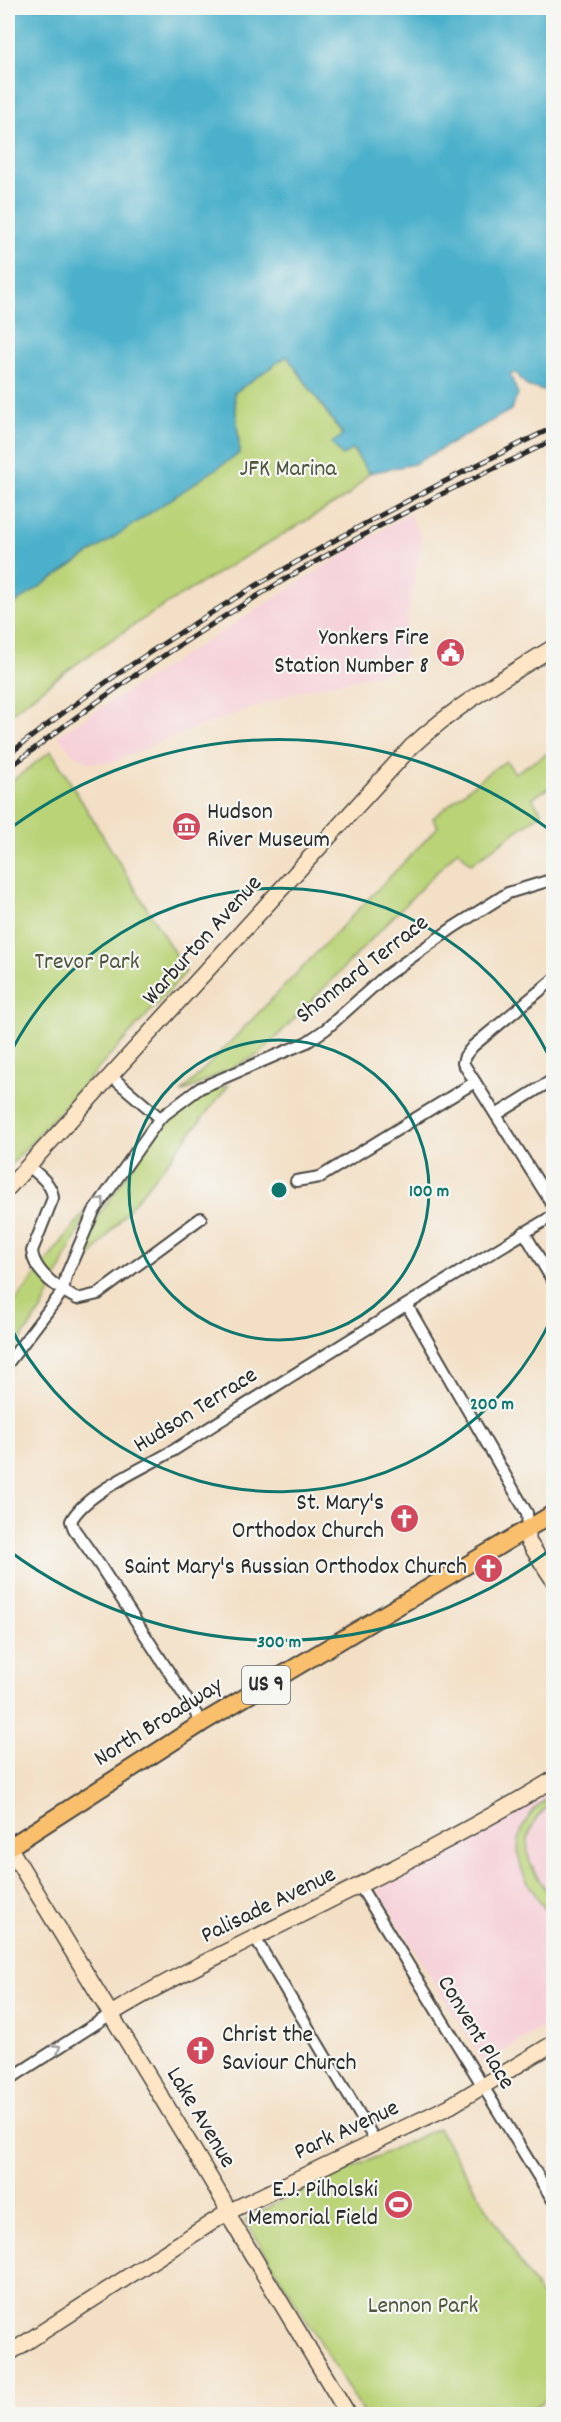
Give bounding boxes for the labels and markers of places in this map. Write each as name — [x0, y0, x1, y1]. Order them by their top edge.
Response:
place label: Yonkers Fire Station Number 8 — [274, 622, 429, 684]
public building icon: Yonkers Fire Station Number 8 — [434, 637, 466, 669]
place label: Hudson River Museum — [207, 796, 330, 858]
museum icon: Hudson River Museum — [170, 811, 202, 843]
centre of rings — [269, 1180, 289, 1200]
place label: St. Mary's Orthodox Church — [232, 1487, 384, 1549]
church icon: St. Mary's Orthodox Church — [389, 1502, 421, 1534]
place label: Saint Mary's Russian Orthodox Church — [124, 1551, 467, 1585]
church icon: Saint Mary's Russian Orthodox Church — [472, 1552, 504, 1584]
place label: Christ the Saviour Church — [222, 2019, 356, 2081]
church icon: Christ the Saviour Church — [185, 2034, 217, 2066]
place label: E.J. Pilholski Memorial Field — [248, 2174, 378, 2236]
sports icon: E.J. Pilholski Memorial Field — [383, 2189, 415, 2221]

